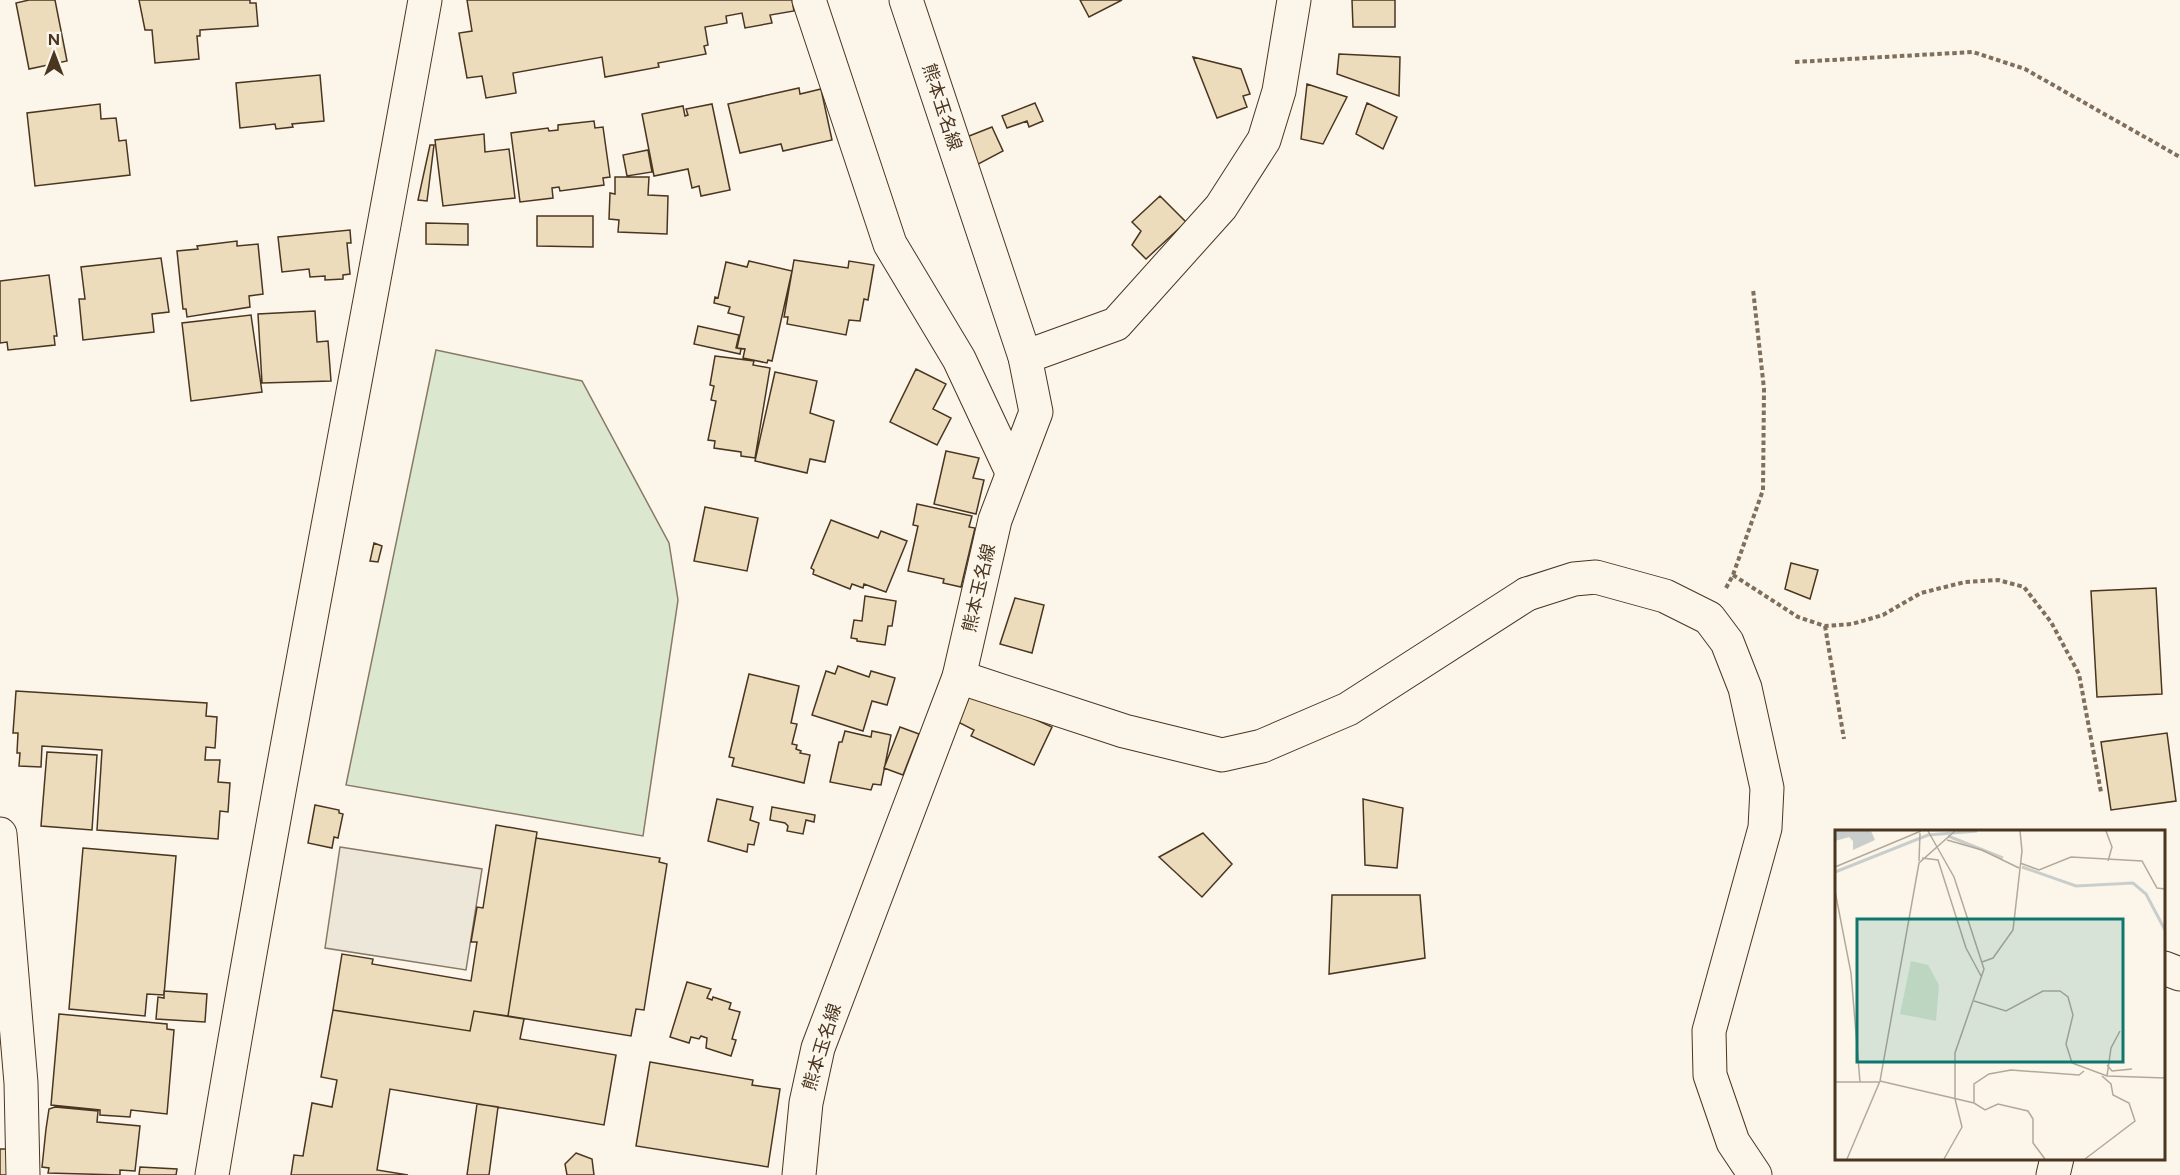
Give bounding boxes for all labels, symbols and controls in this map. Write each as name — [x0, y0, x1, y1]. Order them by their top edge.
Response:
north arrow — [24, 24, 84, 84]
text: N — [48, 30, 60, 49]
street label: 熊本玉名線 — [918, 61, 966, 153]
street label: 熊本玉名線 — [958, 542, 1000, 634]
inset map — [1835, 830, 2165, 1160]
street label: 熊本玉名線 — [798, 1001, 846, 1093]

